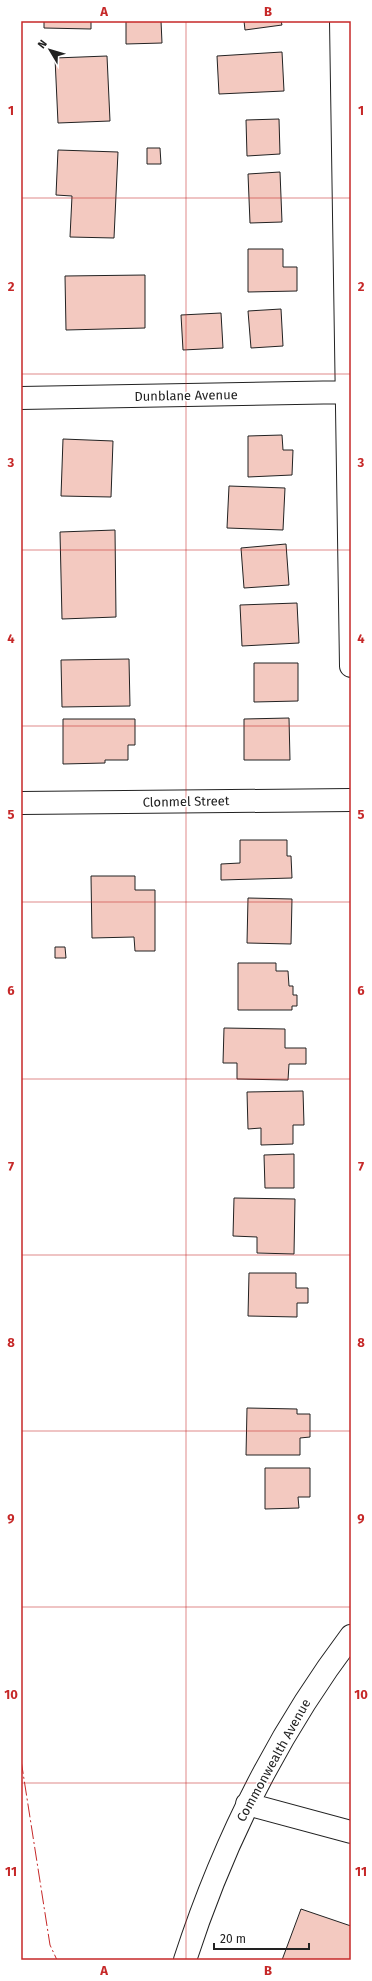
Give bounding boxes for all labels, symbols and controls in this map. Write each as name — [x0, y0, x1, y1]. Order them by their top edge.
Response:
text: A — [99, 4, 108, 19]
text: B — [264, 4, 272, 19]
north arrow — [30, 30, 70, 70]
text: N — [35, 37, 50, 51]
text: 1 — [8, 103, 14, 118]
text: 1 — [358, 103, 364, 118]
text: 2 — [8, 279, 15, 294]
text: 2 — [358, 279, 365, 294]
street label: Dunblane Avenue — [134, 387, 238, 404]
text: 3 — [7, 455, 15, 470]
text: 3 — [357, 455, 365, 470]
text: 4 — [7, 631, 15, 646]
text: 4 — [357, 631, 365, 646]
street label: Clonmel Street — [142, 793, 230, 810]
text: 5 — [8, 807, 15, 822]
text: 5 — [358, 807, 365, 822]
text: 6 — [7, 983, 15, 998]
text: 6 — [357, 983, 365, 998]
text: 7 — [8, 1159, 14, 1174]
text: 7 — [358, 1159, 364, 1174]
text: 8 — [7, 1335, 15, 1350]
text: 8 — [357, 1335, 365, 1350]
text: 9 — [7, 1511, 15, 1526]
text: 9 — [357, 1511, 365, 1526]
text: 10 — [4, 1687, 18, 1702]
text: 10 — [354, 1687, 368, 1702]
street label: Commonwealth Avenue — [233, 1696, 313, 1824]
text: 11 — [5, 1864, 17, 1879]
text: 11 — [355, 1864, 367, 1879]
scale bar — [214, 1925, 309, 1951]
text: 20 m — [220, 1932, 246, 1946]
text: A — [99, 1963, 108, 1978]
text: B — [264, 1963, 272, 1978]

